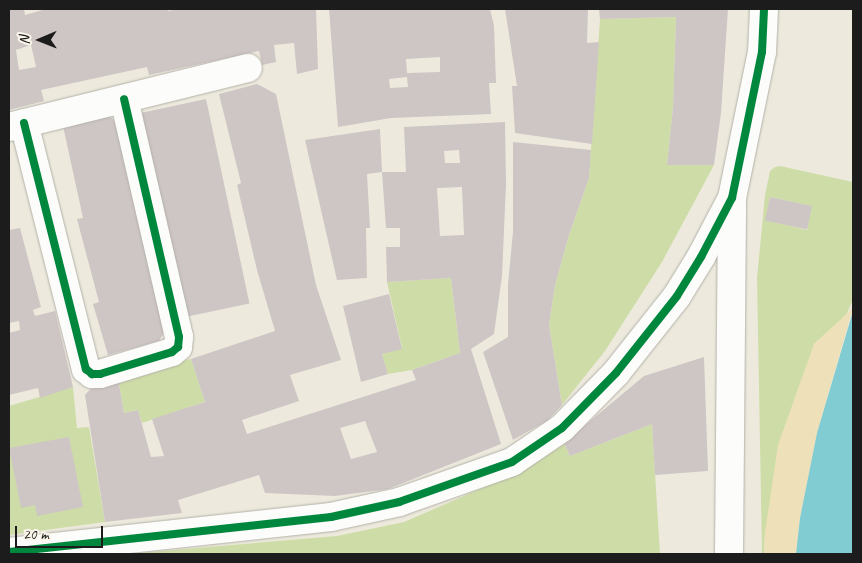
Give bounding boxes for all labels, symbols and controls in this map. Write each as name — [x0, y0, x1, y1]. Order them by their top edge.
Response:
north arrow — [15, 15, 65, 65]
text: N — [16, 36, 33, 45]
scale bar — [18, 516, 105, 548]
text: 20 m — [23, 525, 49, 544]

